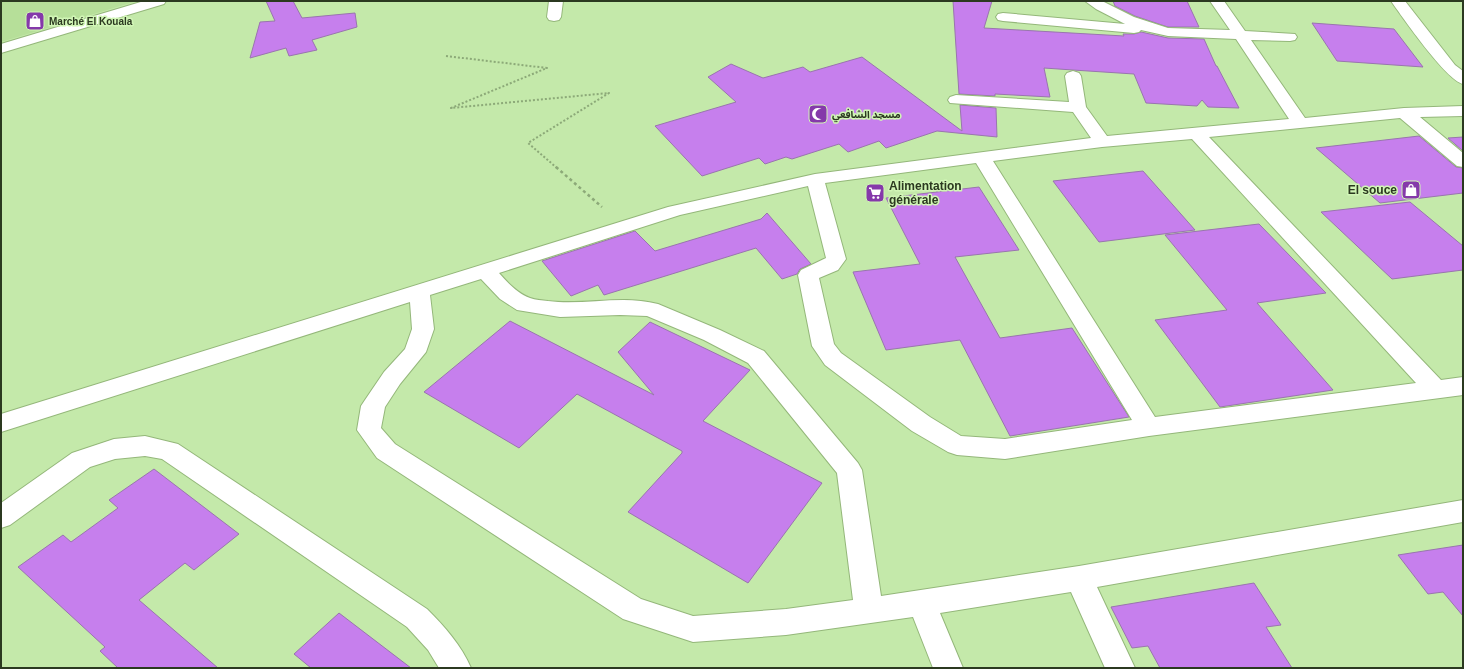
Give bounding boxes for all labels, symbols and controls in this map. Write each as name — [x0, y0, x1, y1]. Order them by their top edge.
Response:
shop icon: Marché El Kouala — [24, 10, 46, 32]
place label: Marché El Kouala — [49, 16, 133, 27]
mosque icon: مسجد الشافعي — [807, 103, 829, 125]
place label: مسجد الشافعي — [832, 108, 901, 123]
place label: Alimentation générale — [889, 179, 962, 207]
shop icon: El souce — [1400, 179, 1422, 201]
supermarket icon: Alimentation générale — [864, 182, 886, 204]
place label: El souce — [1348, 183, 1397, 197]

